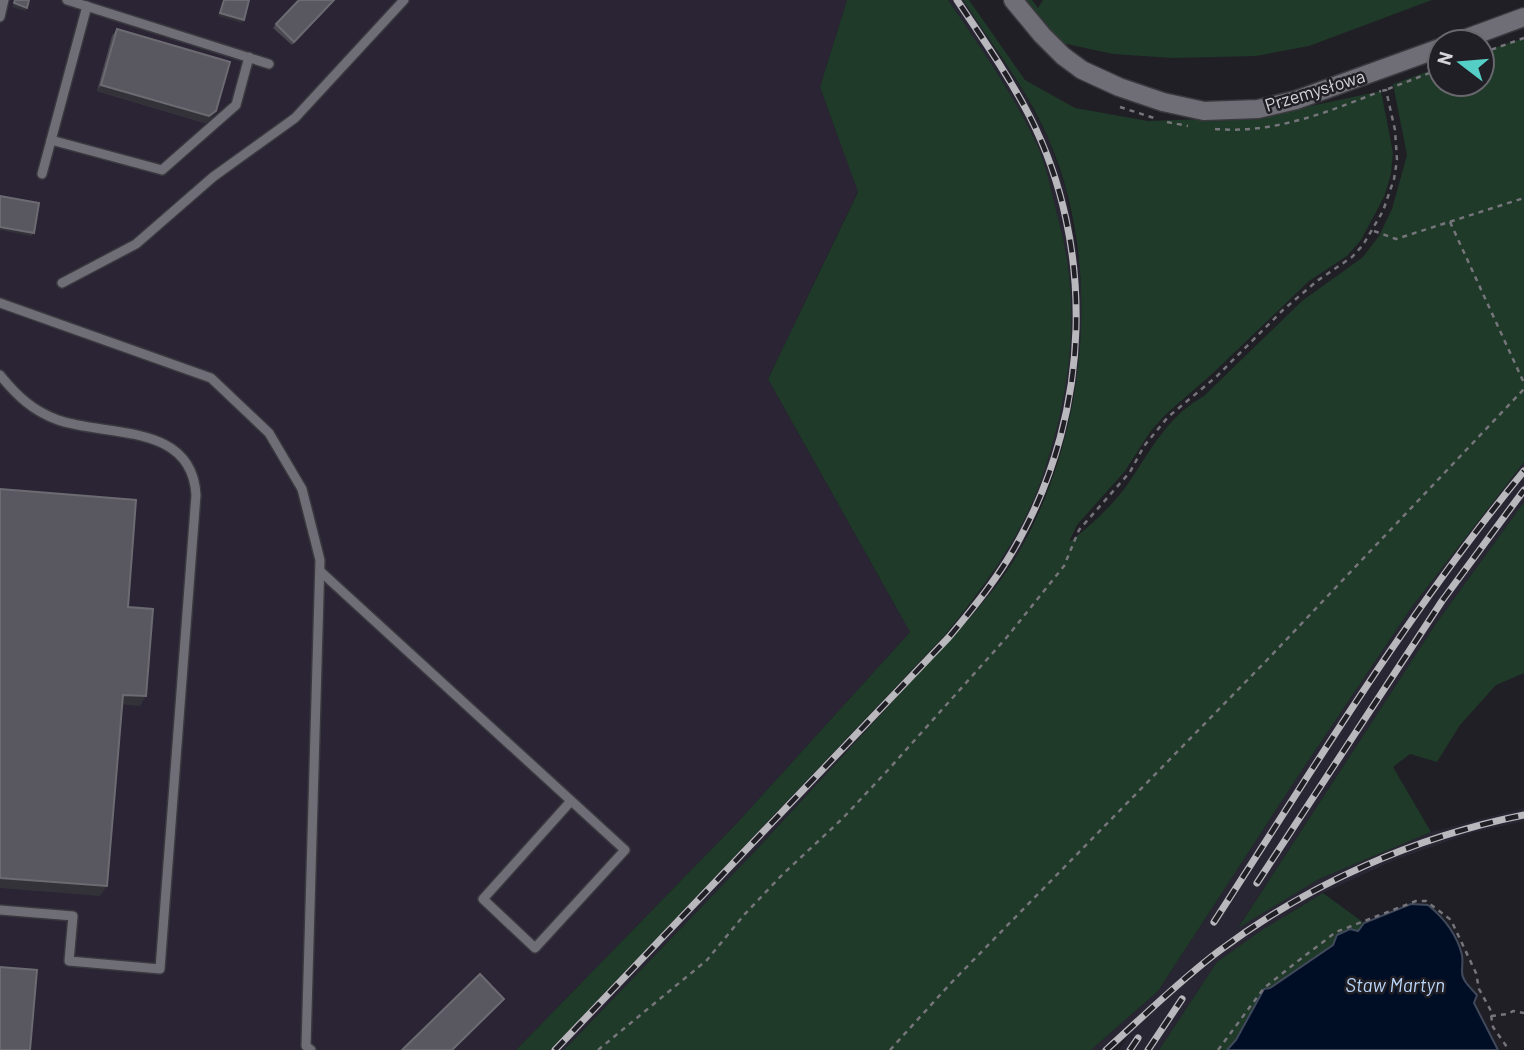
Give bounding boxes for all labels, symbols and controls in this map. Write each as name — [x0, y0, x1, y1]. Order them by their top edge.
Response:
north arrow — [1426, 28, 1496, 98]
text: N — [1431, 49, 1457, 67]
street label: Przemysłowa — [1262, 64, 1367, 116]
water label: Staw Martyn — [1345, 973, 1445, 996]

